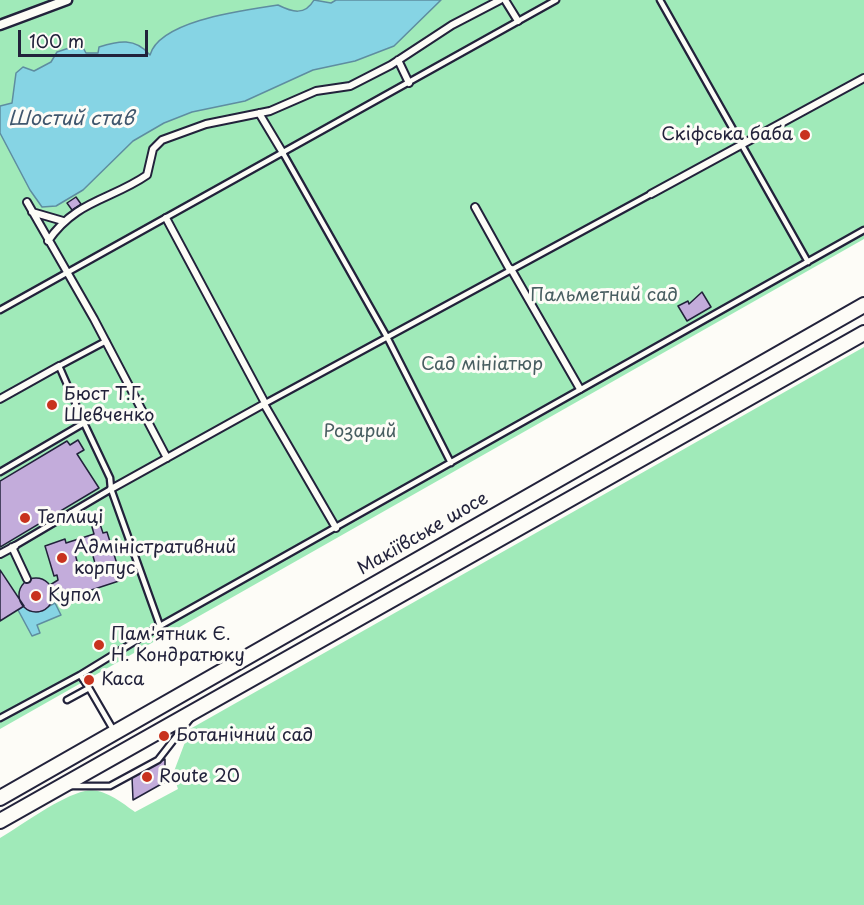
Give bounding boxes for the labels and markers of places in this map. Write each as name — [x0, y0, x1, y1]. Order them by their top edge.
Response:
place label: Скіфська баба — [661, 124, 793, 146]
marker: Скіфська баба — [798, 128, 812, 142]
place label: Бюст Т.Г. Шевченко — [64, 384, 154, 426]
marker: Бюст Т.Г. Шевченко — [45, 398, 59, 412]
place label: Теплиці — [37, 507, 103, 529]
marker: Теплиці — [18, 511, 32, 525]
place label: Адміністративний корпус — [74, 537, 236, 580]
marker: Адміністративний корпус — [55, 551, 69, 565]
place label: Купол — [48, 585, 101, 607]
marker: Купол — [29, 589, 43, 603]
place label: Пам'ятник Є. Н. Кондратюку — [111, 624, 245, 666]
marker: Пам'ятник Є. Н. Кондратюку — [92, 638, 106, 652]
place label: Каса — [101, 669, 144, 691]
marker: Каса — [82, 673, 96, 687]
place label: Ботанічний сад — [176, 725, 313, 747]
marker: Ботанічний сад — [157, 729, 171, 743]
place label: Route 20 — [159, 766, 240, 788]
marker: Route 20 — [140, 770, 154, 784]

